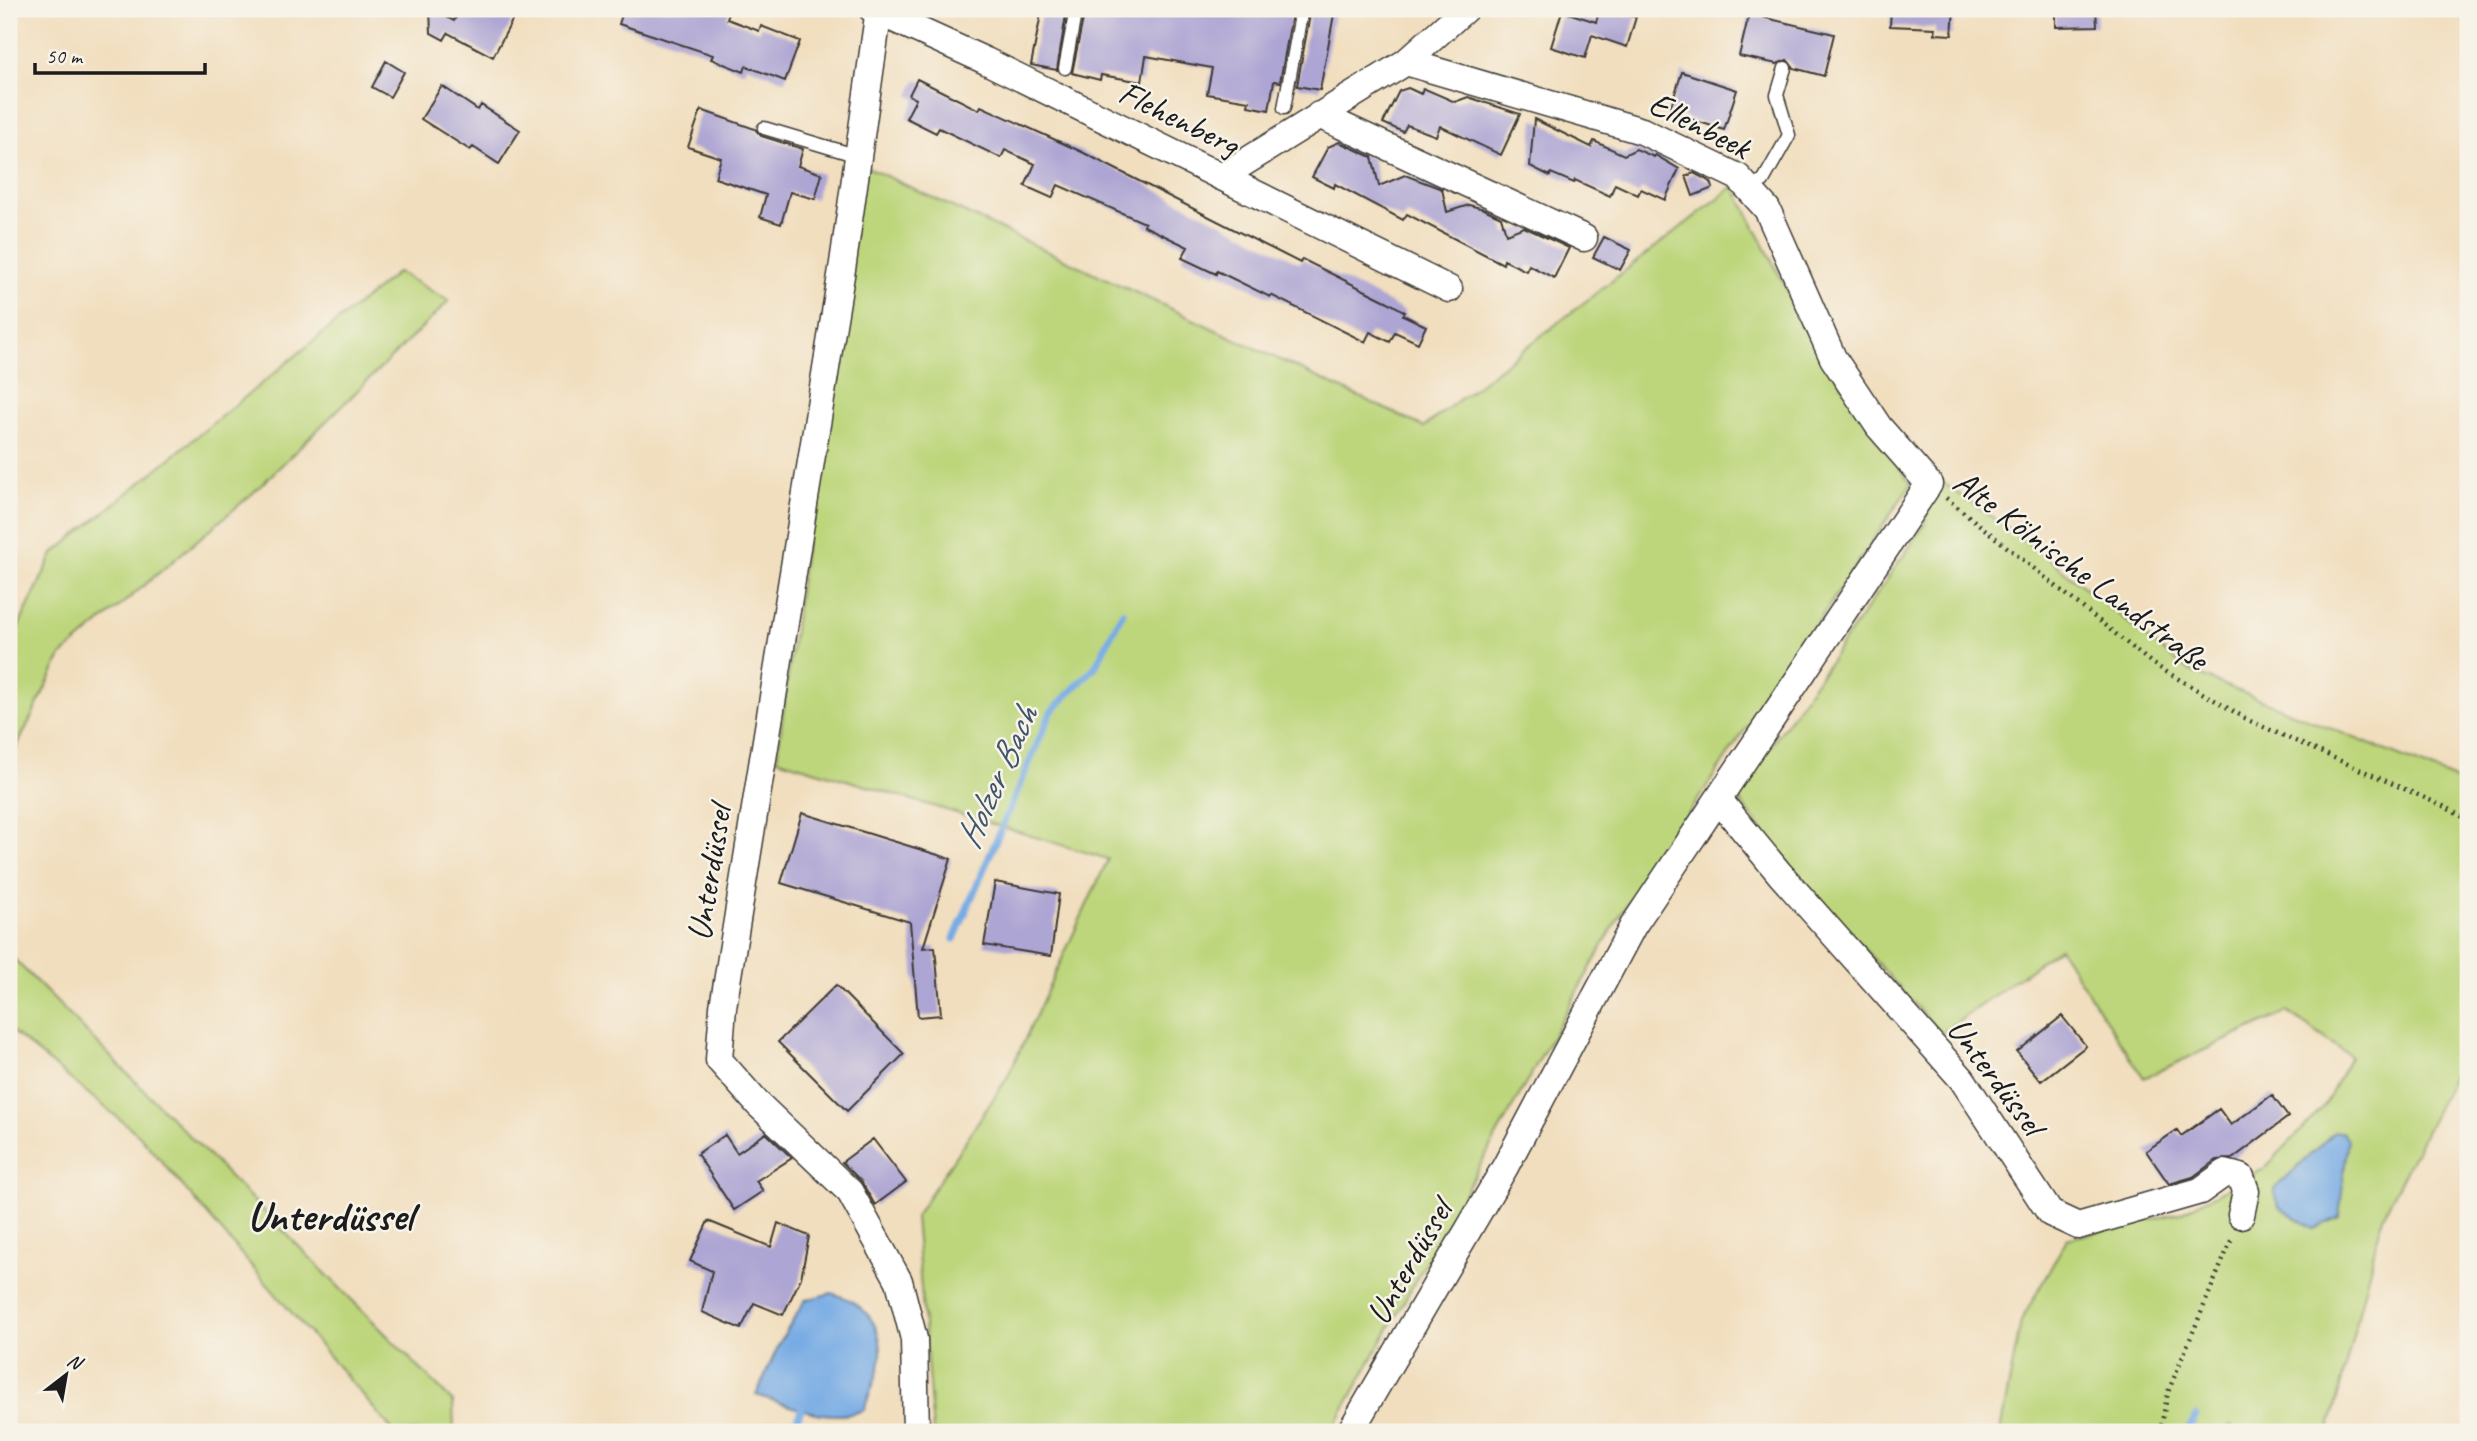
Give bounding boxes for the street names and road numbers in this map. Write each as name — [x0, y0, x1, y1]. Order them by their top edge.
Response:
street label: Flehenberg — [1111, 70, 1249, 168]
street label: Ellenbeek — [1642, 80, 1760, 171]
street label: Alte Kölnische Landstraße — [1944, 459, 2220, 682]
street label: Unterdüssel — [676, 796, 743, 944]
street label: Unterdüssel — [1937, 1008, 2059, 1149]
street label: Unterdüssel — [1356, 1187, 1466, 1332]

